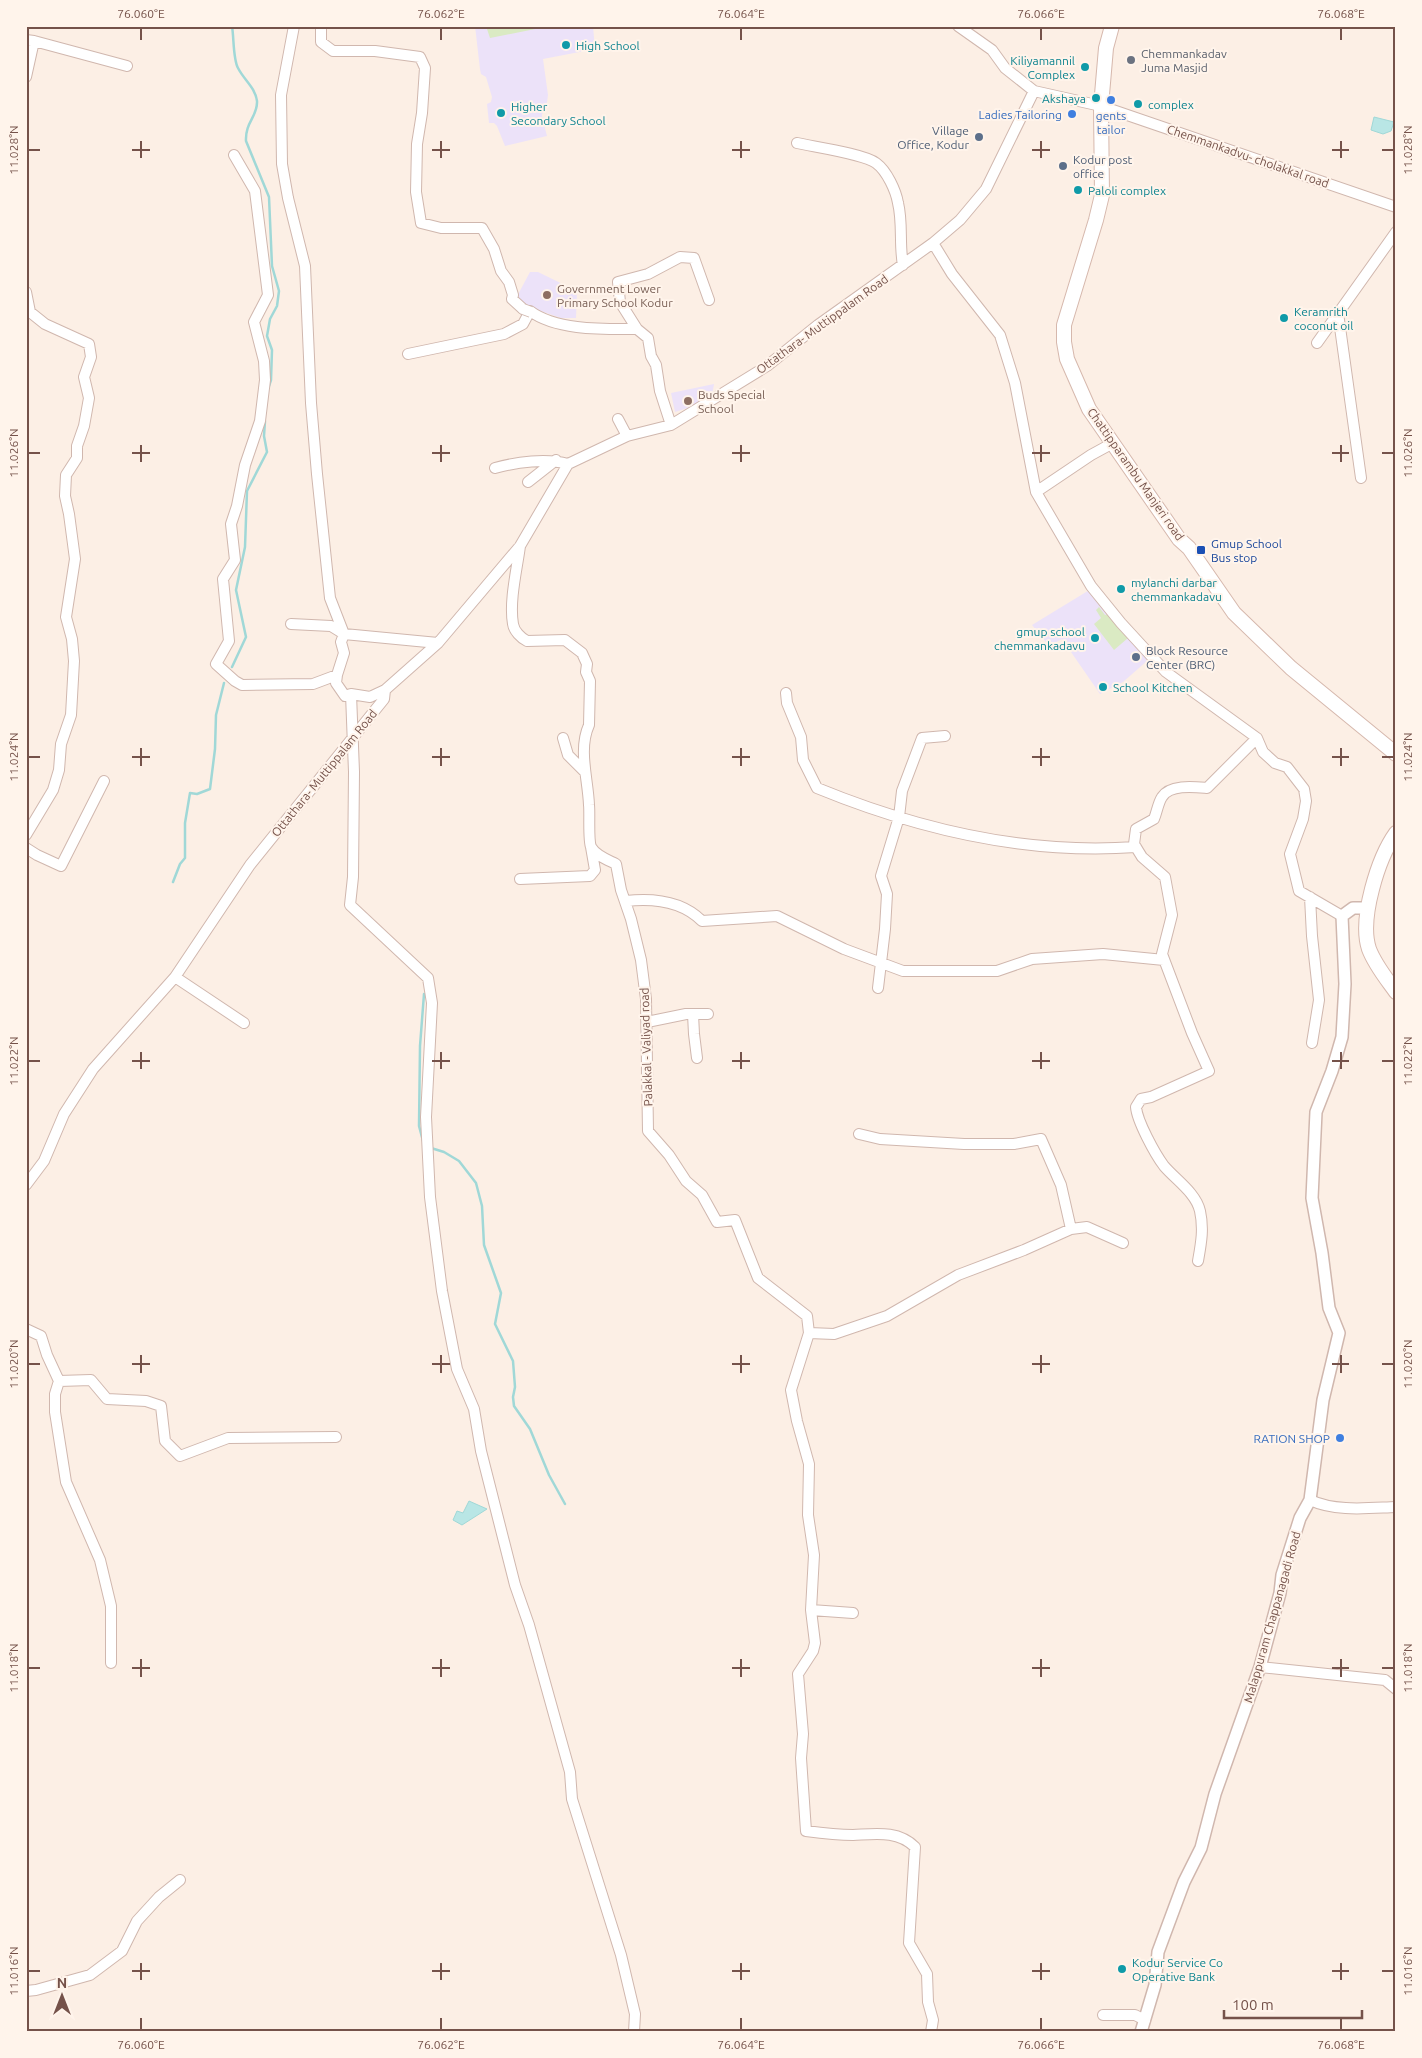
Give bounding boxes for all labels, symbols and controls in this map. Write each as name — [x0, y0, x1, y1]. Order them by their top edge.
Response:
text: 76.060°E — [117, 7, 165, 20]
text: 76.062°E — [417, 7, 465, 20]
text: 76.064°E — [717, 7, 765, 20]
text: 76.066°E — [1017, 7, 1065, 20]
text: 76.068°E — [1317, 7, 1365, 20]
marker: High School — [560, 39, 572, 51]
place label: High School — [576, 39, 640, 52]
place label: Chemmankadav Juma Masjid — [1141, 47, 1227, 74]
place label: Kiliyamannil Complex — [1010, 54, 1075, 81]
marker: Chemmankadav Juma Masjid — [1125, 54, 1137, 66]
marker: Kiliyamannil Complex — [1079, 61, 1091, 73]
place label: Akshaya — [1042, 92, 1086, 105]
marker: Akshaya — [1090, 92, 1102, 104]
marker: gents tailor — [1105, 94, 1117, 106]
marker: complex — [1132, 98, 1144, 110]
place label: complex — [1148, 98, 1194, 111]
place label: Higher Secondary School — [511, 100, 606, 127]
marker: Higher Secondary School — [495, 107, 507, 119]
place label: Ladies Tailoring — [979, 108, 1062, 121]
marker: Ladies Tailoring — [1066, 108, 1078, 120]
place label: gents tailor — [1096, 109, 1126, 136]
street label: Chemmankadvu- cholakkal road — [1165, 122, 1331, 190]
place label: Village Office, Kodur — [897, 124, 969, 151]
text: 11.028°N — [7, 125, 20, 175]
text: 11.028°N — [1401, 125, 1414, 175]
marker: Village Office, Kodur — [973, 131, 985, 143]
place label: Kodur post office — [1073, 153, 1133, 180]
marker: Kodur post office — [1057, 160, 1069, 172]
marker: Paloli complex — [1072, 184, 1084, 196]
place label: Paloli complex — [1088, 184, 1166, 197]
street label: Ottathara- Muttippalam Road — [754, 272, 890, 376]
place label: Government Lower Primary School Kodur — [557, 282, 673, 309]
marker: Government Lower Primary School Kodur — [541, 289, 553, 301]
place label: Keramrith coconut oil — [1294, 305, 1353, 332]
marker: Keramrith coconut oil — [1278, 312, 1290, 324]
place label: Buds Special School — [698, 388, 765, 415]
marker: Buds Special School — [682, 395, 694, 407]
street label: Chattipparambu Manjeri road — [1085, 405, 1187, 543]
text: 11.026°N — [7, 428, 20, 478]
text: 11.026°N — [1401, 428, 1414, 478]
place label: Gmup School Bus stop — [1211, 537, 1282, 564]
marker: Gmup School Bus stop — [1195, 544, 1207, 556]
place label: mylanchi darbar chemmankadavu — [1131, 576, 1222, 603]
marker: mylanchi darbar chemmankadavu — [1115, 583, 1127, 595]
place label: gmup school chemmankadavu — [994, 625, 1085, 652]
marker: gmup school chemmankadavu — [1089, 632, 1101, 644]
place label: Block Resource Center (BRC) — [1146, 644, 1228, 672]
marker: Block Resource Center (BRC) — [1130, 651, 1142, 663]
marker: School Kitchen — [1097, 681, 1109, 693]
place label: School Kitchen — [1113, 681, 1193, 694]
street label: Ottathara- Muttippalam Road — [269, 707, 379, 839]
text: 11.024°N — [7, 732, 20, 782]
text: 11.024°N — [1401, 732, 1414, 782]
street label: Palakkal - Valiyad road — [637, 987, 655, 1107]
text: 11.022°N — [7, 1036, 20, 1086]
text: 11.022°N — [1401, 1036, 1414, 1086]
text: 11.020°N — [7, 1339, 20, 1389]
text: 11.020°N — [1401, 1339, 1414, 1389]
place label: RATION SHOP — [1254, 1432, 1330, 1445]
marker: RATION SHOP — [1334, 1432, 1346, 1444]
street label: Malappuram Chappanagadi Road — [1241, 1530, 1303, 1704]
text: 11.018°N — [7, 1643, 20, 1693]
text: 11.018°N — [1401, 1643, 1414, 1693]
text: 11.016°N — [7, 1946, 20, 1996]
text: 11.016°N — [1401, 1946, 1414, 1996]
place label: Kodur Service Co Operative Bank — [1132, 1956, 1223, 1983]
marker: Kodur Service Co Operative Bank — [1116, 1963, 1128, 1975]
north arrow — [38, 1970, 88, 2020]
text: N — [57, 1975, 67, 1991]
scale bar — [1224, 1988, 1362, 2020]
text: 100 m — [1232, 1996, 1274, 2013]
text: 76.060°E — [117, 2038, 165, 2051]
text: 76.062°E — [417, 2038, 465, 2051]
text: 76.064°E — [717, 2038, 765, 2051]
text: 76.066°E — [1017, 2038, 1065, 2051]
text: 76.068°E — [1317, 2038, 1365, 2051]

